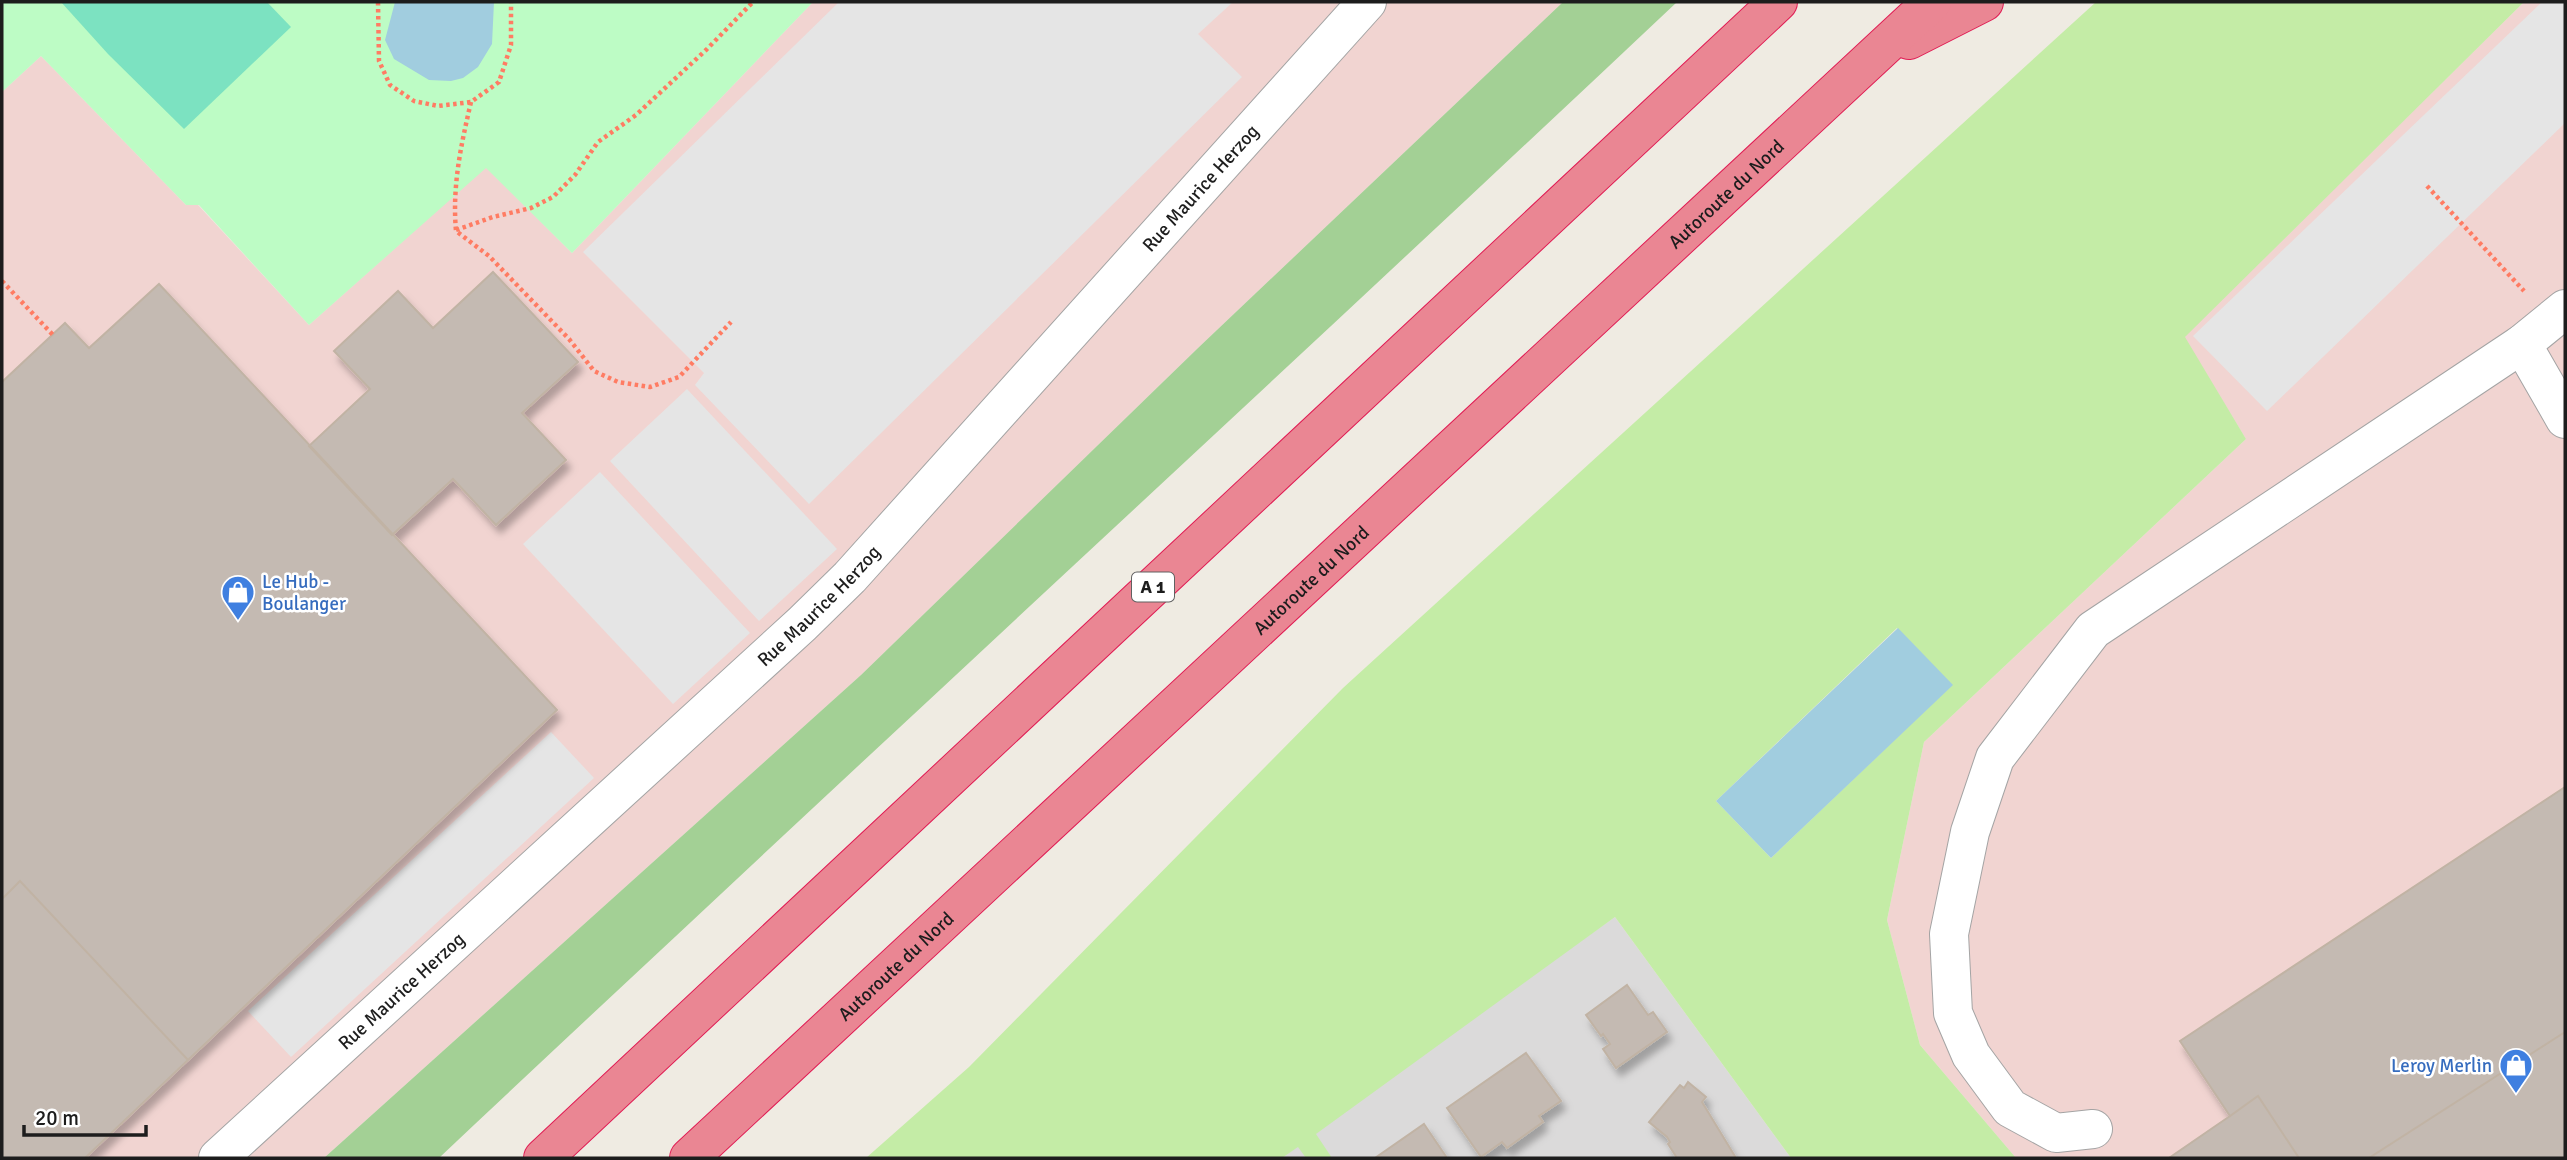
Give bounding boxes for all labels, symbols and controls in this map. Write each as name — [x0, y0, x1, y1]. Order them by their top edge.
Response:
street label: Rue Maurice Herzog — [1137, 120, 1264, 257]
street label: Autoroute du Nord — [1664, 135, 1790, 254]
street label: Autoroute du Nord — [1248, 521, 1374, 640]
street label: Rue Maurice Herzog — [753, 541, 886, 672]
place label: Le Hub - Boulanger — [262, 570, 346, 616]
road number: A 1 — [1132, 572, 1174, 602]
shop icon: Le Hub - Boulanger — [219, 573, 257, 622]
street label: Autoroute du Nord — [833, 907, 959, 1026]
street label: Rue Maurice Herzog — [333, 927, 470, 1055]
shop icon: Leroy Merlin — [2497, 1046, 2535, 1095]
place label: Leroy Merlin — [2391, 1054, 2492, 1078]
scale bar — [24, 1094, 147, 1138]
text: 20 m — [35, 1105, 79, 1131]

